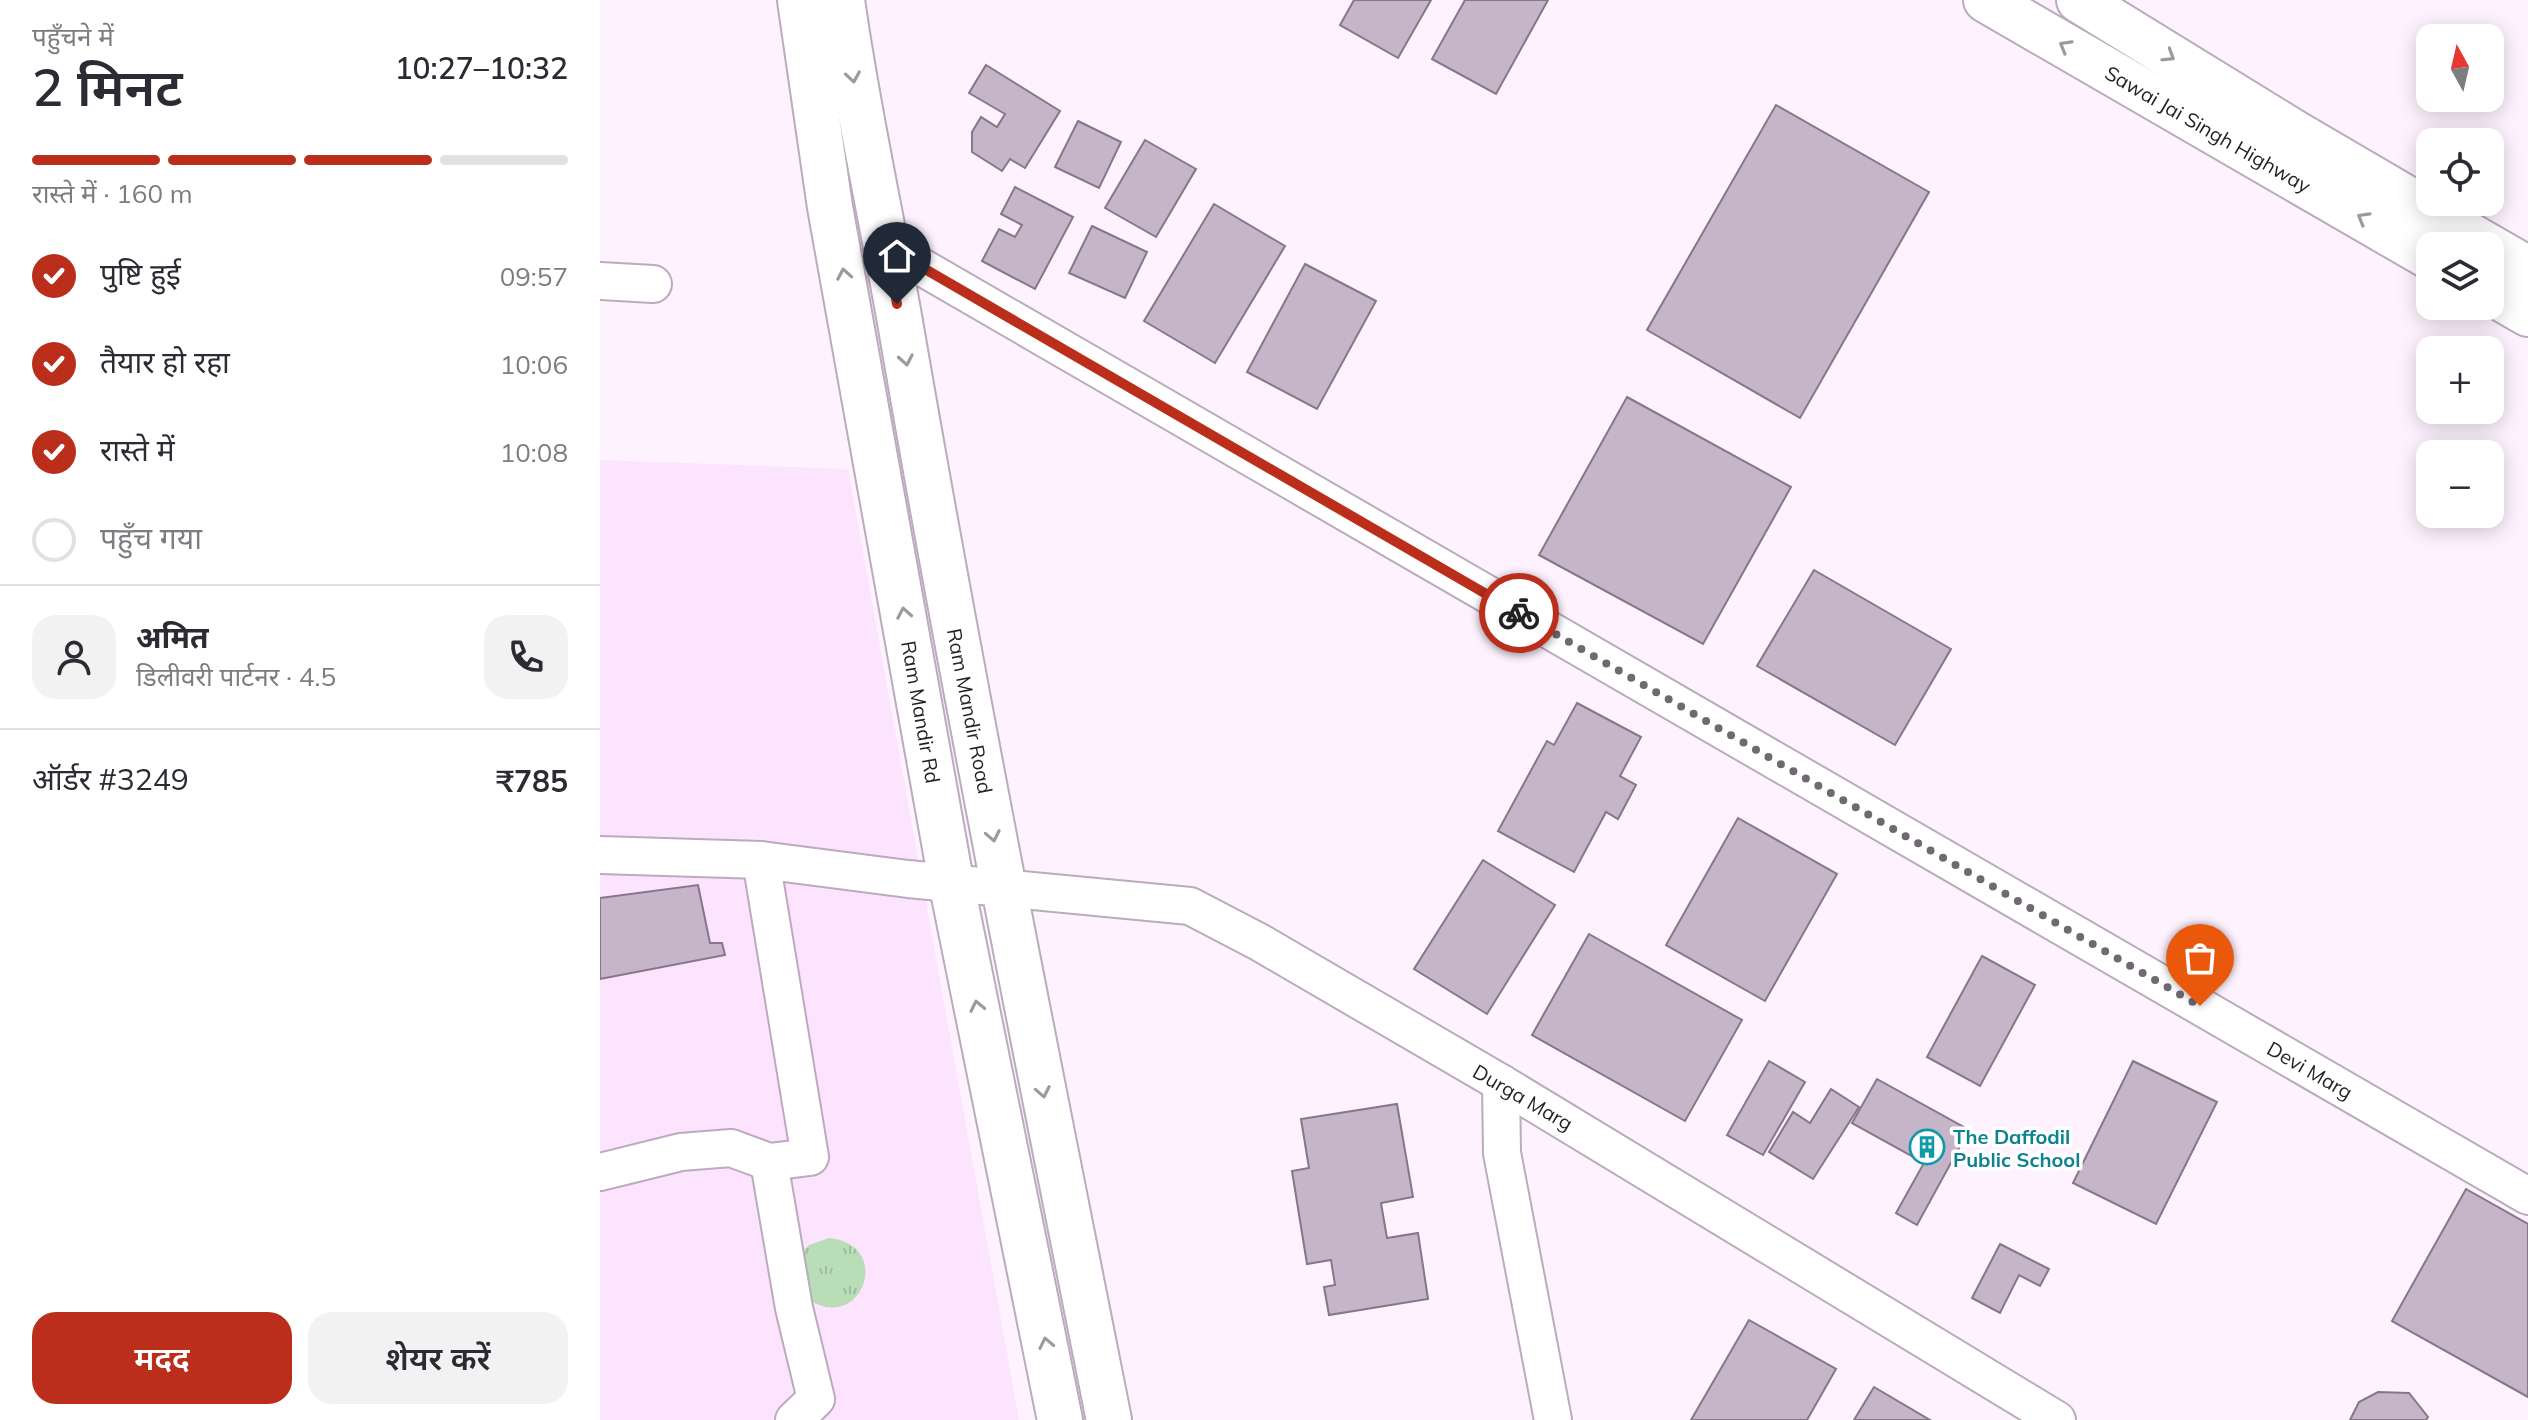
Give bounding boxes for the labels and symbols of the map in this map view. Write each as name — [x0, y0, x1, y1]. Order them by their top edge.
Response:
north arrow — [2416, 24, 2504, 112]
one-way arrow — [2059, 40, 2074, 56]
one-way arrow — [2160, 46, 2175, 61]
street label: Sawai Jai Singh Highway — [2101, 60, 2316, 198]
one-way arrow — [844, 70, 861, 84]
one-way arrow — [2357, 212, 2371, 228]
pin — [863, 222, 931, 304]
one-way arrow — [836, 268, 853, 281]
one-way arrow — [897, 353, 914, 367]
courier — [1479, 573, 1559, 653]
one-way arrow — [896, 606, 913, 620]
street label: Ram Mandir Road — [942, 626, 998, 796]
street label: Ram Mandir Rd — [896, 639, 946, 785]
one-way arrow — [983, 830, 1000, 843]
pin — [2166, 924, 2234, 1006]
one-way arrow — [969, 1000, 986, 1013]
street label: Devi Marg — [2263, 1036, 2357, 1104]
street label: Durga Marg — [1469, 1058, 1577, 1136]
one-way arrow — [1034, 1085, 1051, 1098]
place label: The Daffodil Public School — [1953, 1124, 2080, 1172]
building icon: The Daffodil Public School — [1908, 1128, 1946, 1166]
one-way arrow — [1038, 1337, 1055, 1351]

